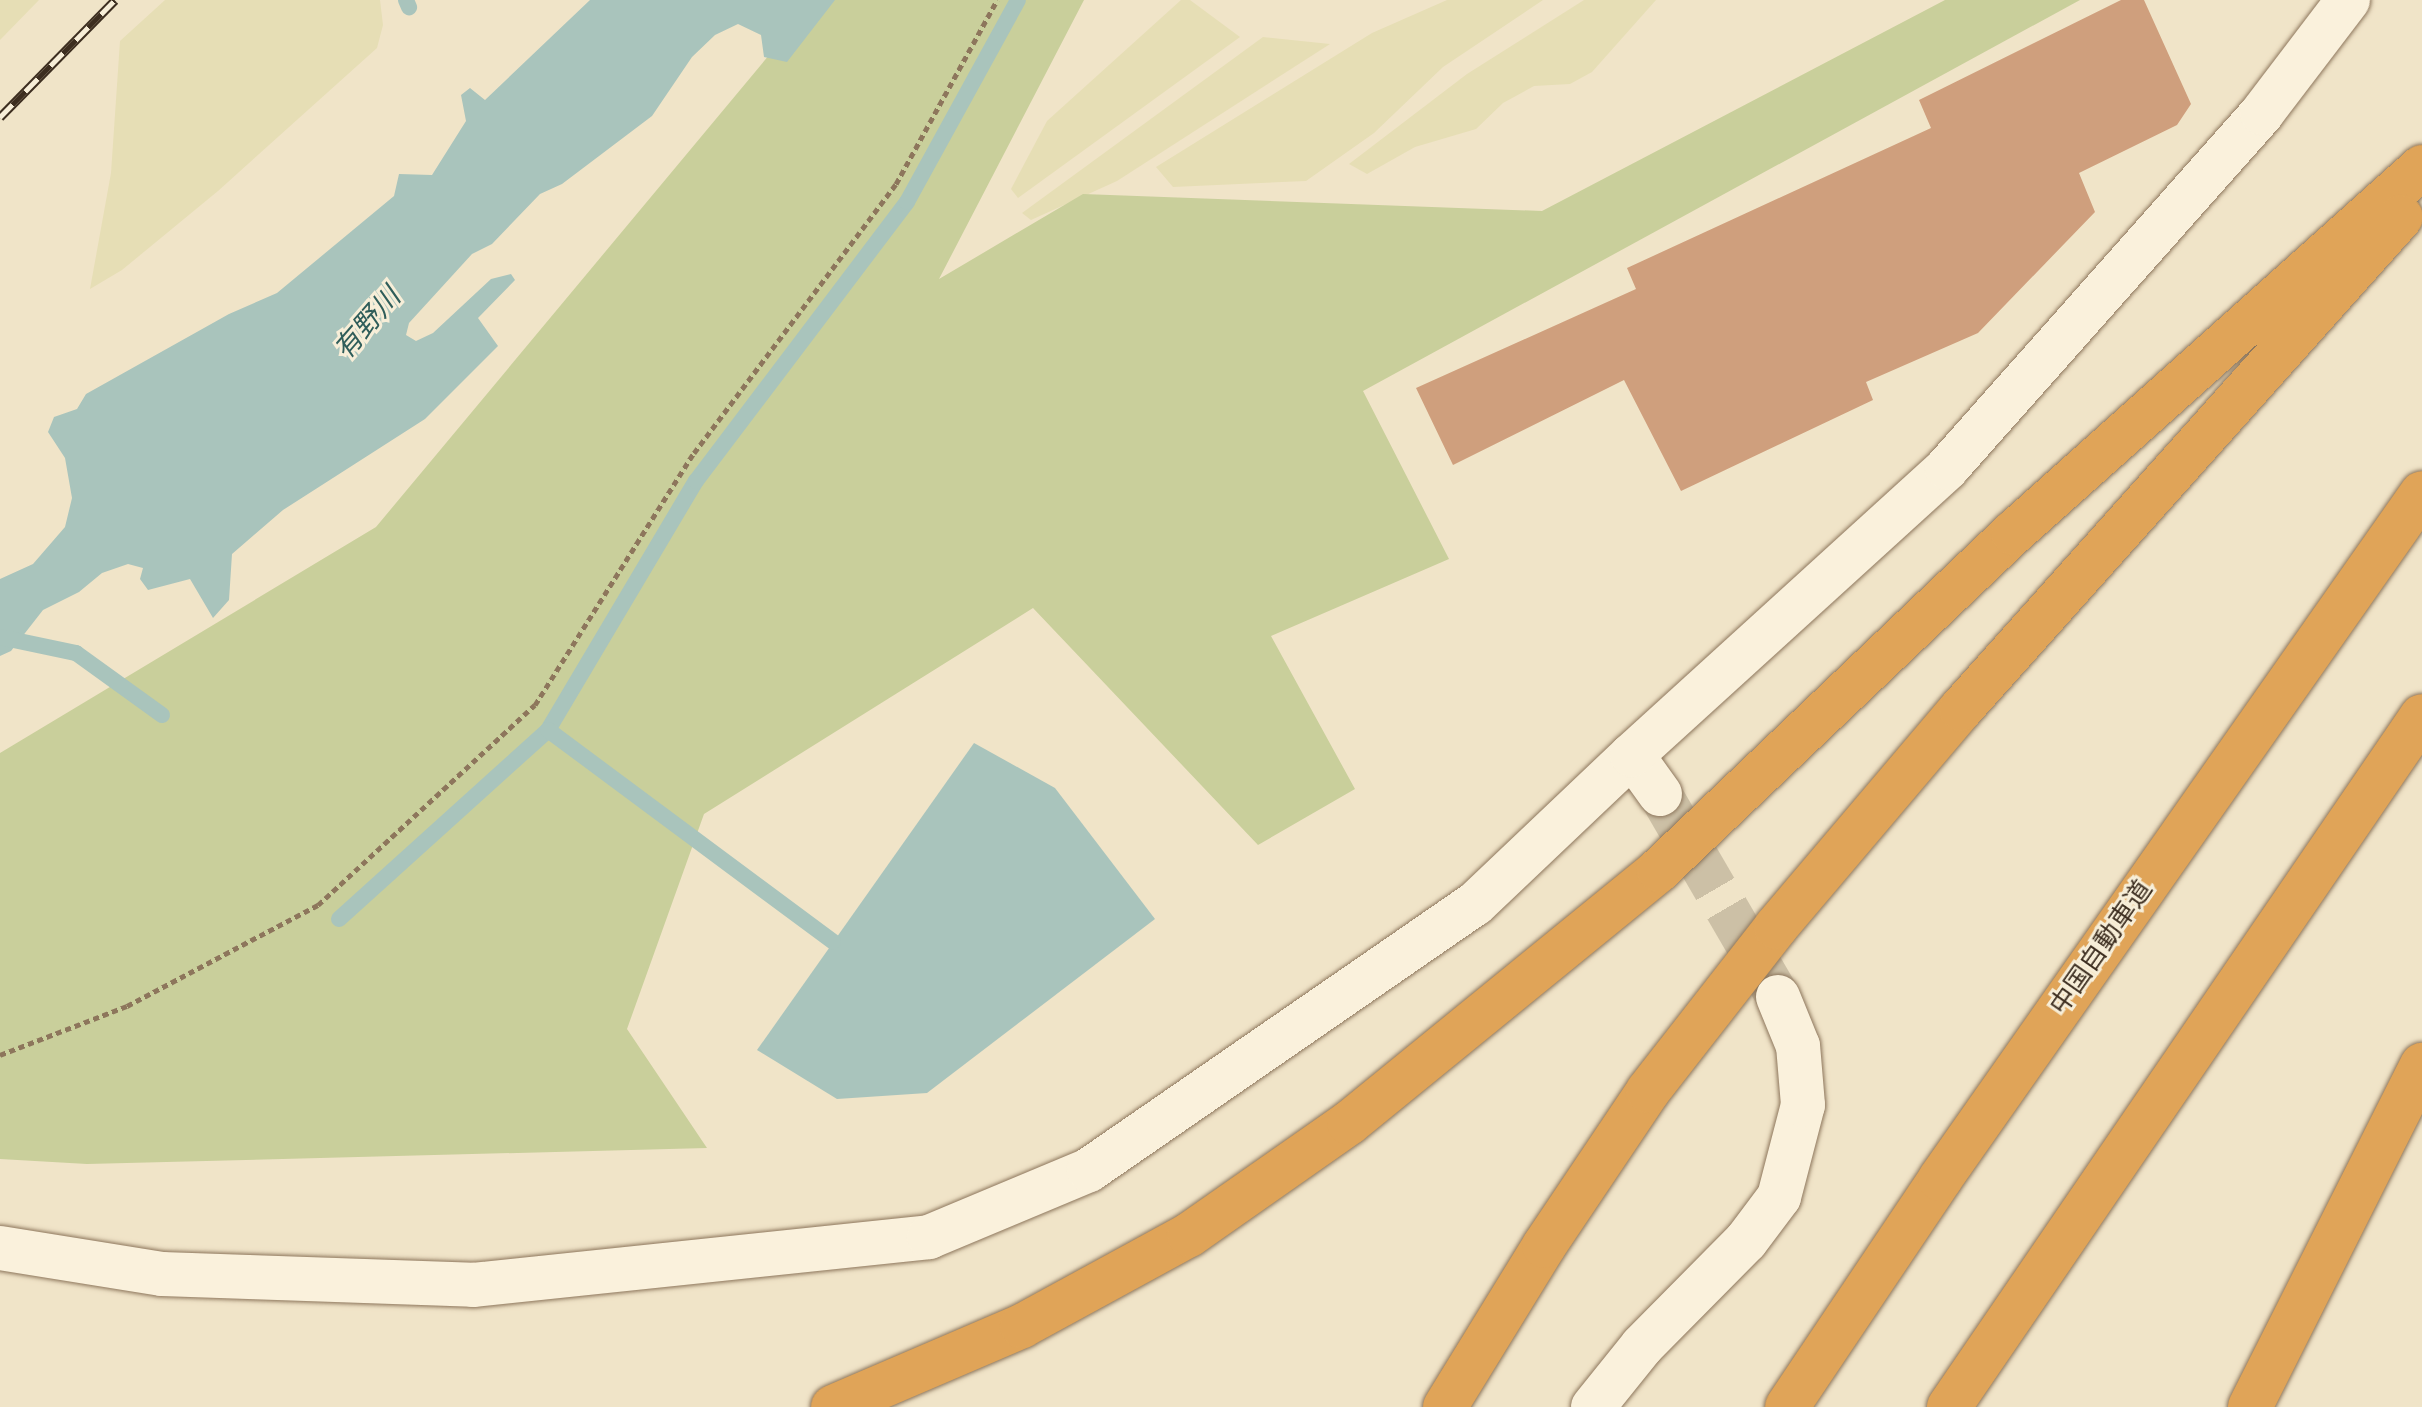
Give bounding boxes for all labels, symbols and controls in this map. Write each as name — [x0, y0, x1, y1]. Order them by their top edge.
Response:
water label: 有野川 — [328, 281, 408, 367]
street label: 中国自動車道 — [2044, 875, 2160, 1021]

